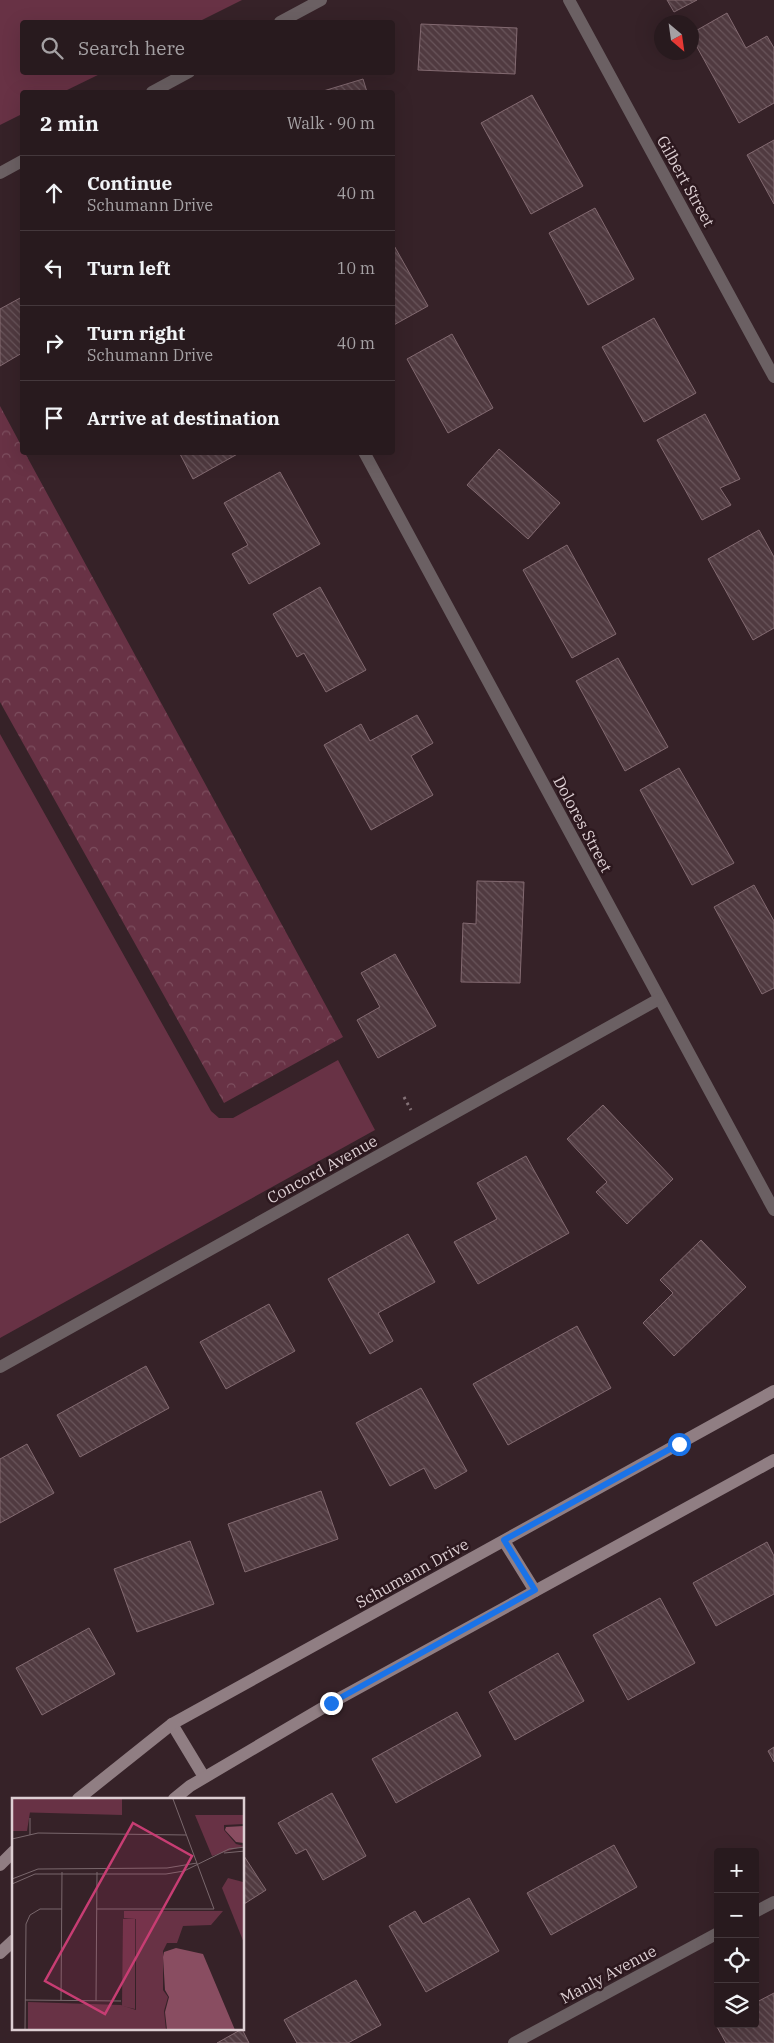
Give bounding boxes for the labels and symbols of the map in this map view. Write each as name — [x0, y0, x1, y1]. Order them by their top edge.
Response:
north arrow — [654, 15, 699, 60]
street label: Gilbert Street — [653, 132, 719, 230]
street label: Dolores Street — [549, 772, 617, 876]
street label: Concord Avenue — [263, 1130, 381, 1208]
route start — [668, 1433, 691, 1456]
street label: Schumann Drive — [352, 1534, 472, 1612]
route end — [320, 1692, 343, 1715]
inset map — [12, 1798, 245, 2030]
street label: Manly Avenue — [556, 1940, 660, 2008]

